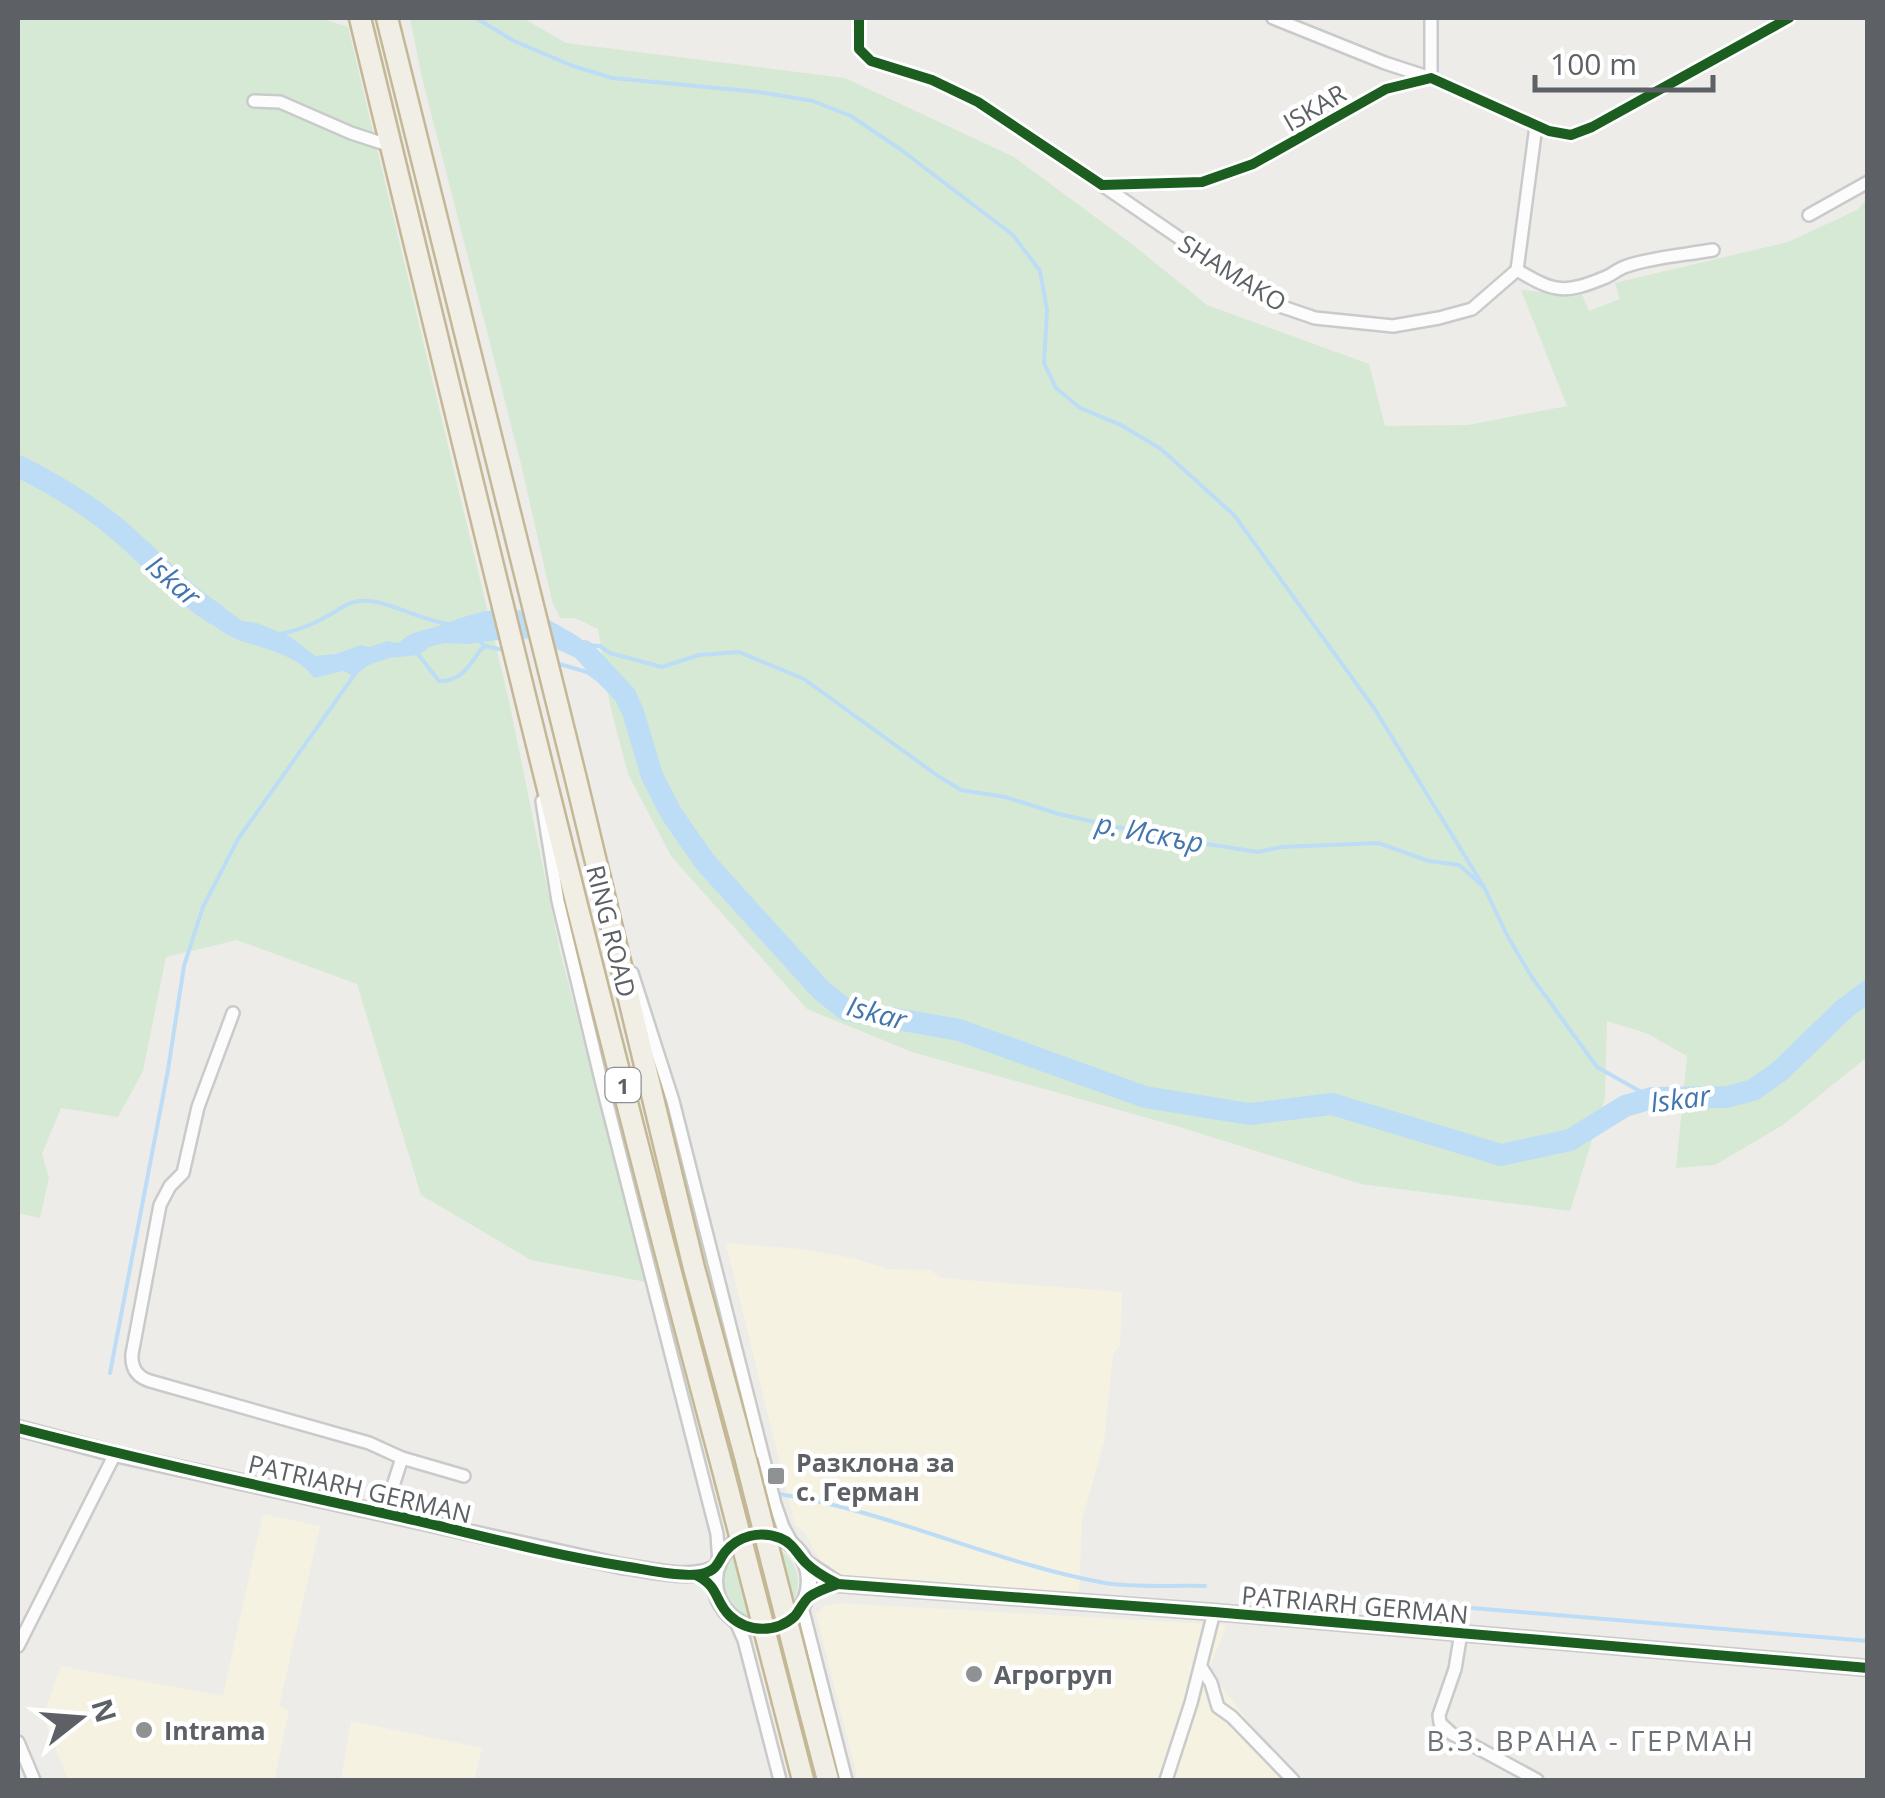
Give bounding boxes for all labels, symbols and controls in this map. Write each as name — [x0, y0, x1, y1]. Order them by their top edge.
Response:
scale bar — [1535, 30, 1712, 92]
text: 100 m — [1550, 43, 1637, 84]
street label: ISKAR — [1276, 75, 1352, 139]
street label: SHAMAKO — [1173, 226, 1293, 318]
water label: Iskar — [139, 546, 210, 615]
water label: р. Искър — [1092, 803, 1207, 861]
street label: RING ROAD — [579, 862, 645, 1000]
water label: Iskar — [843, 986, 912, 1038]
road number: 1 — [606, 1068, 640, 1102]
water label: Iskar — [1648, 1075, 1713, 1121]
place label: Разклона за с. Герман — [796, 1445, 955, 1508]
street label: PATRIARH GERMAN — [245, 1446, 475, 1530]
marker: Разклона за с. Герман — [765, 1465, 787, 1487]
street label: PATRIARH GERMAN — [1240, 1577, 1470, 1631]
place label: Агрогруп — [994, 1657, 1113, 1691]
marker: Агрогруп — [963, 1663, 985, 1685]
north arrow — [30, 1668, 130, 1768]
text: N — [83, 1694, 126, 1727]
place label: Intrama — [164, 1713, 266, 1747]
marker: Intrama — [133, 1719, 155, 1741]
district label: В.З. ВРАНА - ГЕРМАН — [1427, 1721, 1755, 1759]

